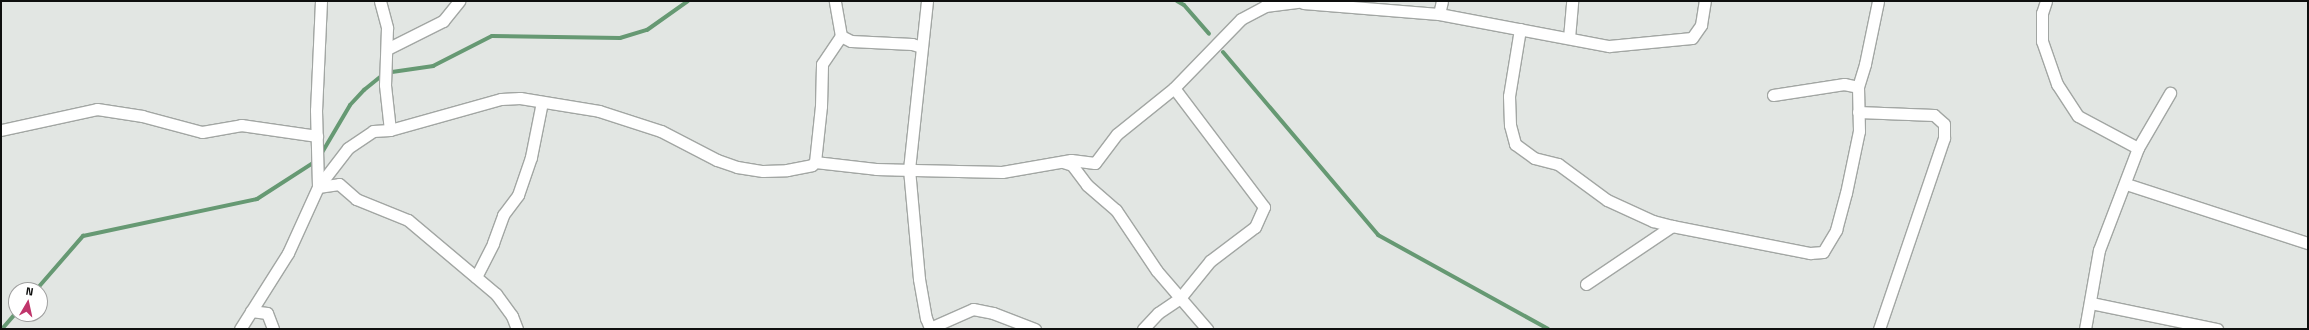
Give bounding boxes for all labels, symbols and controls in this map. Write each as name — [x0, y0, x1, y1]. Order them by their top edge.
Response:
north arrow — [8, 282, 48, 322]
text: N — [25, 283, 35, 300]

